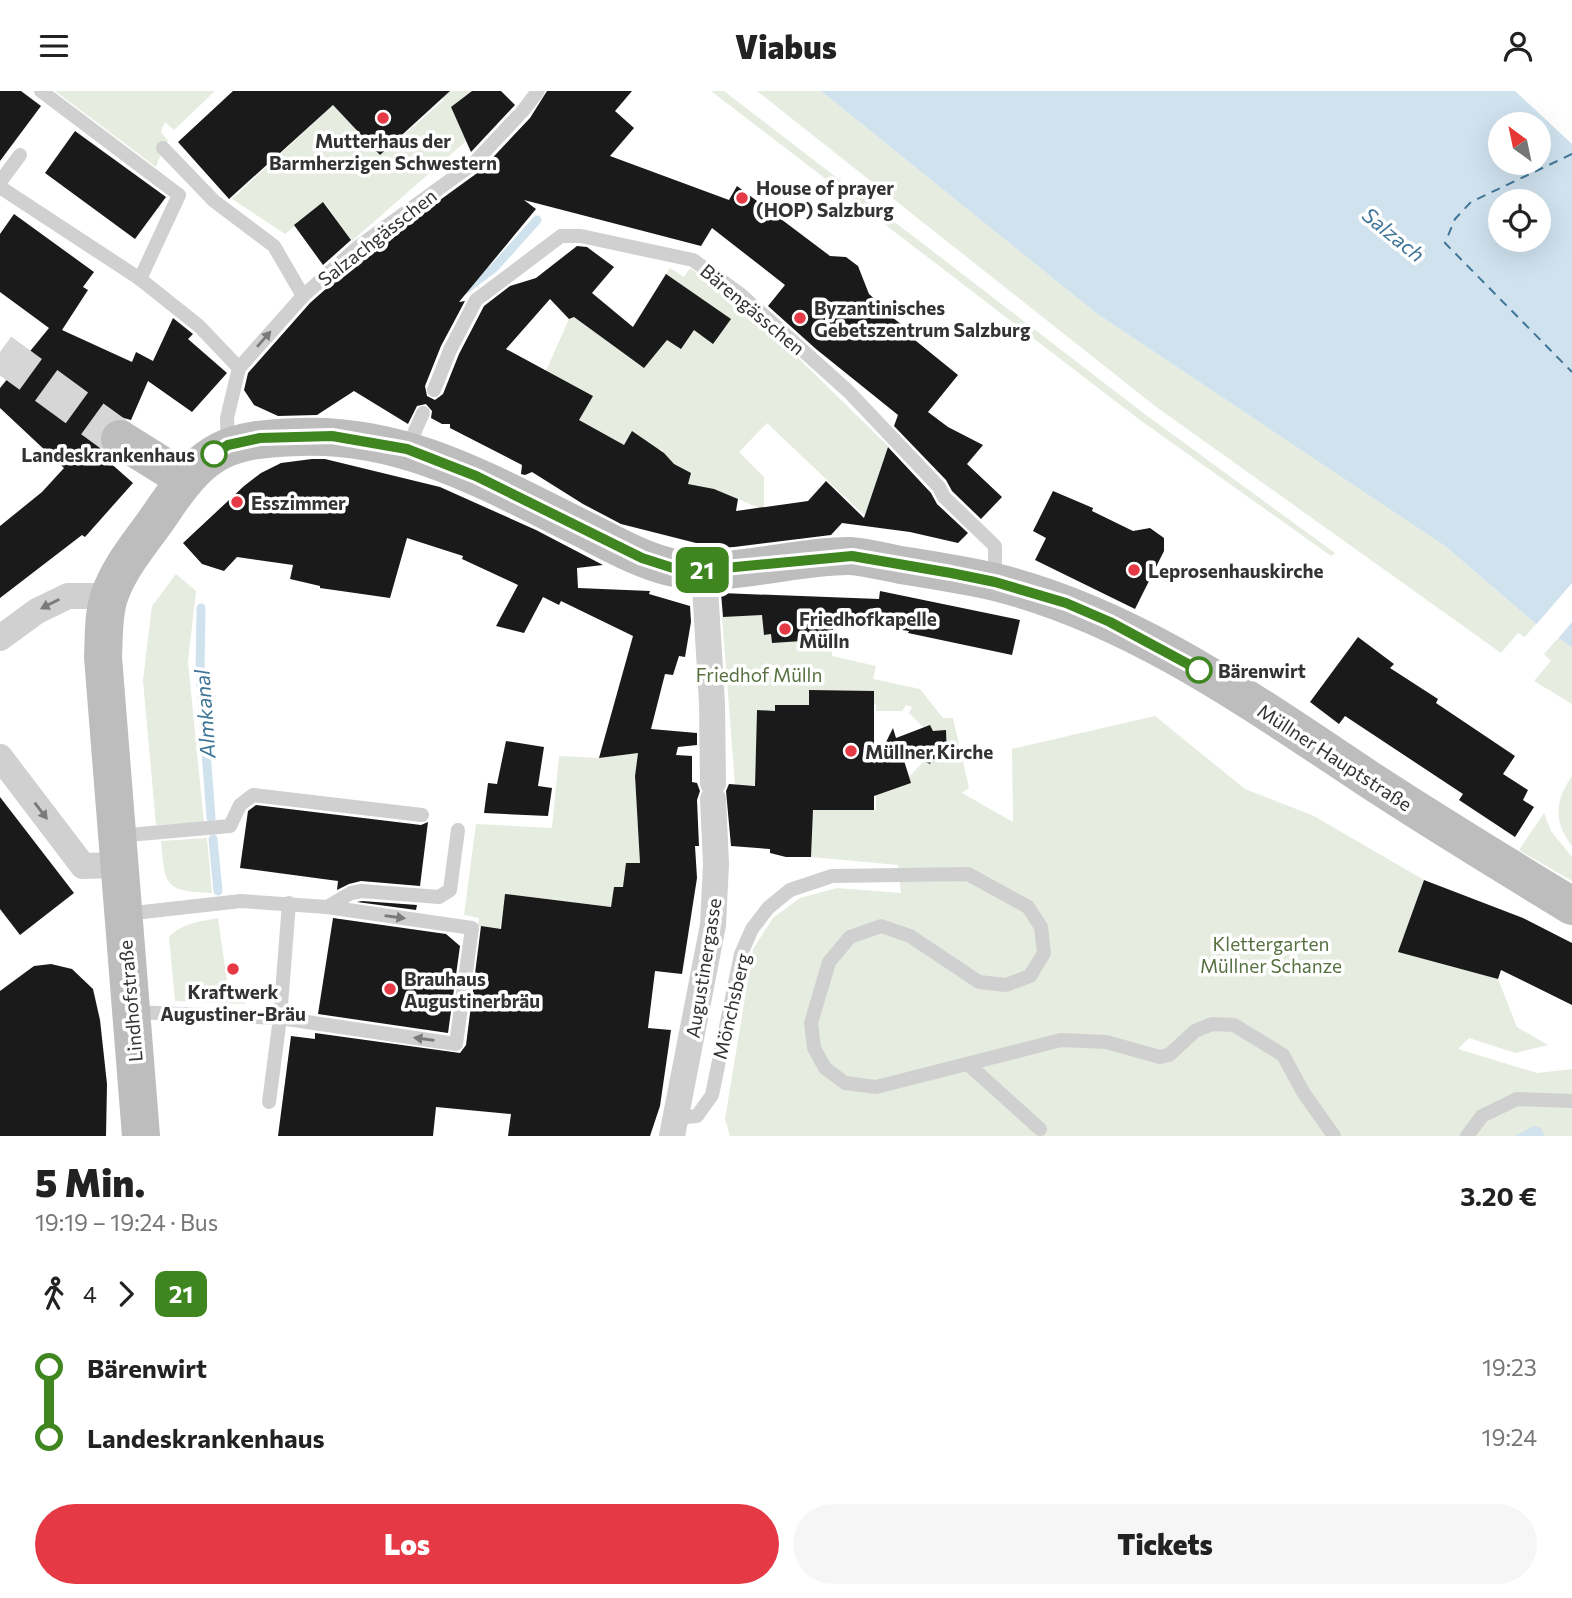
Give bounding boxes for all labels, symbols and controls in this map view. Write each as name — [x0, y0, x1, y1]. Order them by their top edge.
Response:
text: Viabus — [735, 26, 837, 66]
icon: menu — [35, 27, 73, 65]
icon: person — [1499, 27, 1537, 65]
marker: Mutterhaus der Barmherzigen Schwestern — [375, 110, 391, 126]
north arrow — [1488, 112, 1550, 175]
map controls — [1488, 112, 1551, 252]
place label: Mutterhaus der Barmherzigen Schwestern — [269, 129, 497, 174]
place label: House of prayer (HOP) Salzburg — [756, 176, 894, 221]
street label: Salzachgässchen — [313, 184, 441, 290]
button: locate — [1488, 189, 1551, 252]
marker: House of prayer (HOP) Salzburg — [734, 190, 750, 206]
water label: Salzach — [1358, 201, 1430, 267]
street label: Bärengässchen — [696, 259, 810, 359]
place label: Byzantinisches Gebetszentrum Salzburg — [814, 296, 1031, 341]
marker: Byzantinisches Gebetszentrum Salzburg — [792, 310, 808, 326]
one-way arrow — [256, 331, 272, 348]
marker: Landeskrankenhaus — [201, 441, 227, 467]
place label: Landeskrankenhaus — [21, 443, 195, 466]
place label: Esszimmer — [251, 491, 346, 514]
marker: Esszimmer — [229, 494, 245, 510]
line badge: 21 — [670, 547, 734, 593]
text: 21 — [690, 555, 714, 584]
place label: Leprosenhauskirche — [1148, 559, 1324, 582]
marker: Leprosenhauskirche — [1126, 562, 1142, 578]
one-way arrow — [40, 598, 60, 610]
place label: Friedhofkapelle Mülln — [799, 607, 937, 652]
marker: Friedhofkapelle Mülln — [777, 621, 793, 637]
marker: Bärenwirt — [1186, 657, 1212, 683]
place label: Bärenwirt — [1218, 659, 1306, 682]
park label: Friedhof Mülln — [696, 663, 822, 686]
water label: Almkanal — [188, 668, 220, 760]
street label: Müllner Hauptstraße — [1253, 698, 1417, 816]
place label: Müllner Kirche — [865, 740, 993, 763]
marker: Müllner Kirche — [843, 743, 859, 759]
one-way arrow — [34, 802, 48, 820]
street label: Augustinergasse — [681, 896, 725, 1040]
one-way arrow — [384, 912, 406, 923]
park label: Klettergarten Müllner Schanze — [1200, 932, 1342, 977]
street label: Lindhofstraße — [113, 939, 147, 1063]
street label: Mönchsberg — [708, 951, 754, 1061]
marker: Kraftwerk Augustiner-Bräu — [225, 961, 241, 977]
place label: Brauhaus Augustinerbräu — [404, 967, 540, 1012]
place label: Kraftwerk Augustiner-Bräu — [160, 980, 306, 1025]
marker: Brauhaus Augustinerbräu — [382, 981, 398, 997]
one-way arrow — [412, 1033, 434, 1044]
text: 5 Min. — [35, 1158, 145, 1205]
text: 3.20 € — [1460, 1180, 1537, 1211]
text: 19:19 – 19:24 · Bus — [35, 1208, 218, 1236]
icon: walk — [35, 1275, 73, 1313]
icon: forward — [107, 1275, 145, 1313]
text: 21 — [169, 1279, 193, 1308]
text: 4 — [83, 1280, 97, 1308]
text: Bärenwirt — [87, 1352, 207, 1383]
text: 19:23 — [1482, 1353, 1537, 1381]
text: Landeskrankenhaus — [87, 1422, 325, 1453]
text: 19:24 — [1482, 1423, 1537, 1451]
button: Los — [35, 1504, 779, 1584]
button: Tickets — [793, 1504, 1537, 1584]

